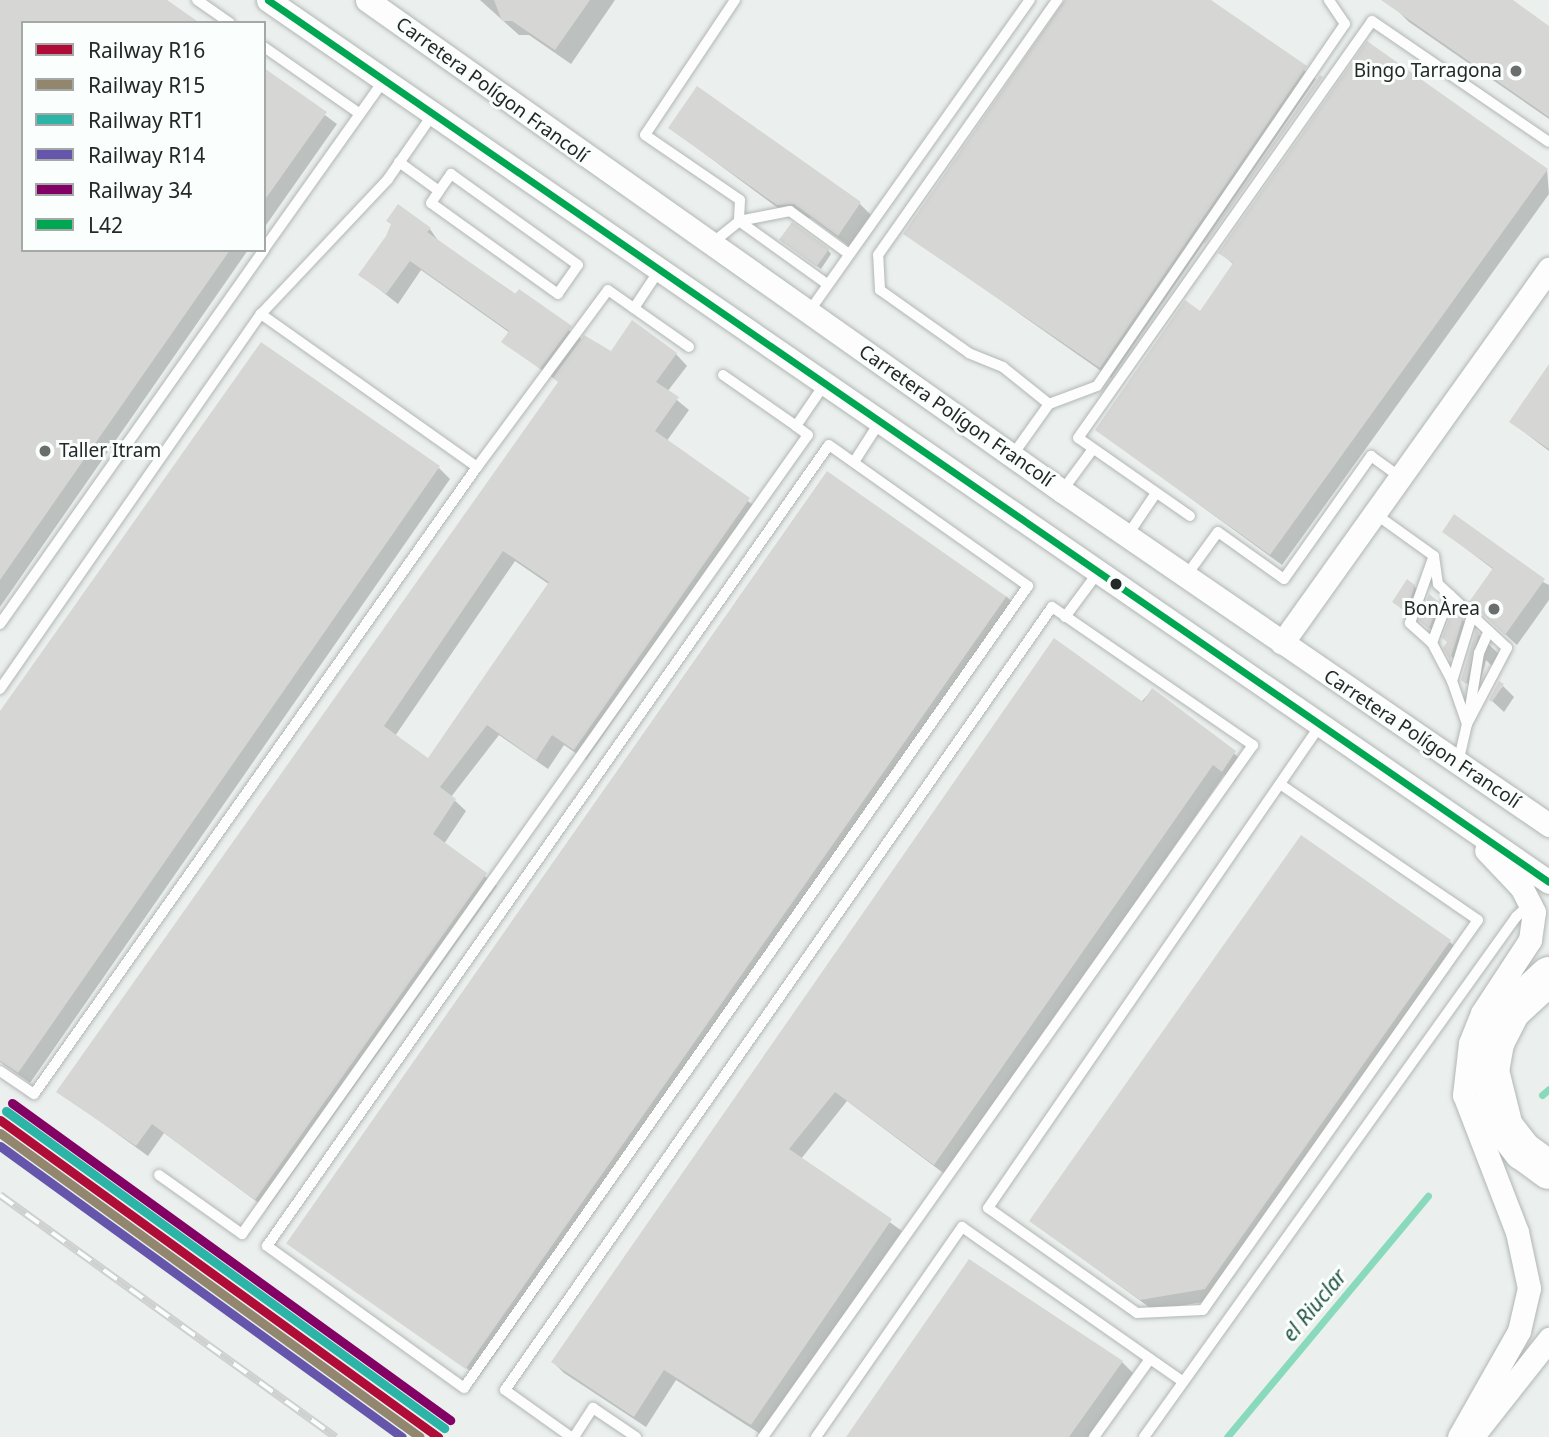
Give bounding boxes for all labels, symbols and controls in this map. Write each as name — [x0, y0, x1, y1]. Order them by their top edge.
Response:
street label: Carretera Polígon Francolí — [391, 13, 593, 167]
legend — [21, 21, 266, 252]
text: Railway R16 — [88, 36, 205, 64]
place label: Bingo Tarragona — [1354, 60, 1502, 82]
marker: Bingo Tarragona — [1508, 63, 1524, 79]
text: Railway R15 — [88, 71, 205, 99]
text: Railway RT1 — [88, 106, 205, 134]
text: Railway R14 — [88, 141, 205, 169]
text: Railway 34 — [88, 176, 192, 204]
text: L42 — [88, 211, 123, 239]
street label: Carretera Polígon Francolí — [854, 340, 1058, 492]
place label: Taller Itram — [59, 440, 161, 462]
marker: Taller Itram — [37, 443, 53, 459]
unlabelled marker — [1109, 577, 1123, 591]
place label: BonÀrea — [1403, 598, 1480, 620]
marker: BonÀrea — [1486, 601, 1502, 617]
street label: Carretera Polígon Francolí — [1319, 665, 1525, 813]
water label: el Riuclar — [1277, 1264, 1351, 1346]

